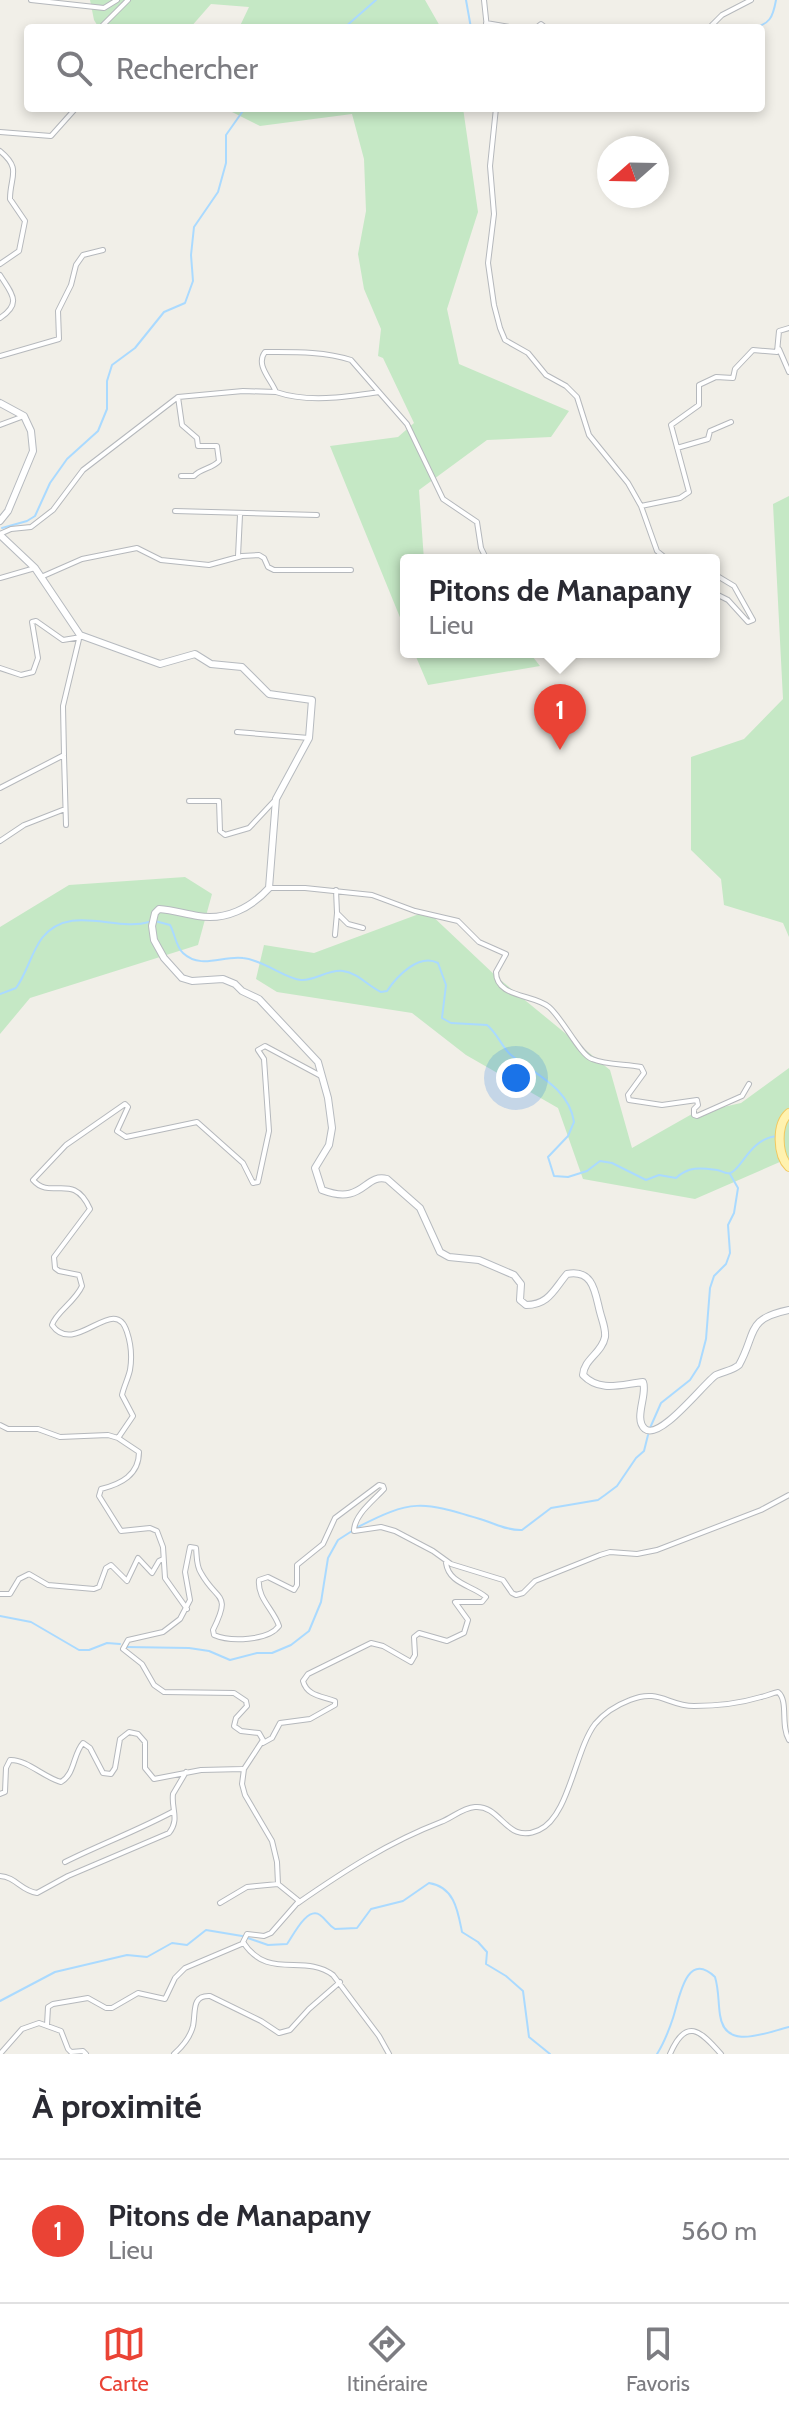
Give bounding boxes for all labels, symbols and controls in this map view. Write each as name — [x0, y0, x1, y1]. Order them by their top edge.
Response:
search box — [24, 24, 765, 112]
icon: search — [52, 46, 96, 90]
text: Rechercher — [116, 50, 258, 87]
north arrow — [597, 136, 669, 208]
popup — [400, 554, 720, 658]
text: Pitons de Manapany — [428, 572, 692, 609]
text: Lieu — [428, 609, 474, 641]
pin: 1 — [534, 684, 586, 750]
your location — [496, 1058, 536, 1098]
text: À proximité — [32, 2085, 202, 2127]
text: Pitons de Manapany — [108, 2197, 371, 2234]
text: 1 — [53, 2215, 63, 2247]
text: 560 m — [681, 2215, 757, 2247]
text: Lieu — [108, 2234, 153, 2266]
tab: Carte — [99, 2322, 149, 2397]
tab: Itinéraire — [347, 2322, 428, 2397]
tab: Favoris — [626, 2322, 690, 2397]

